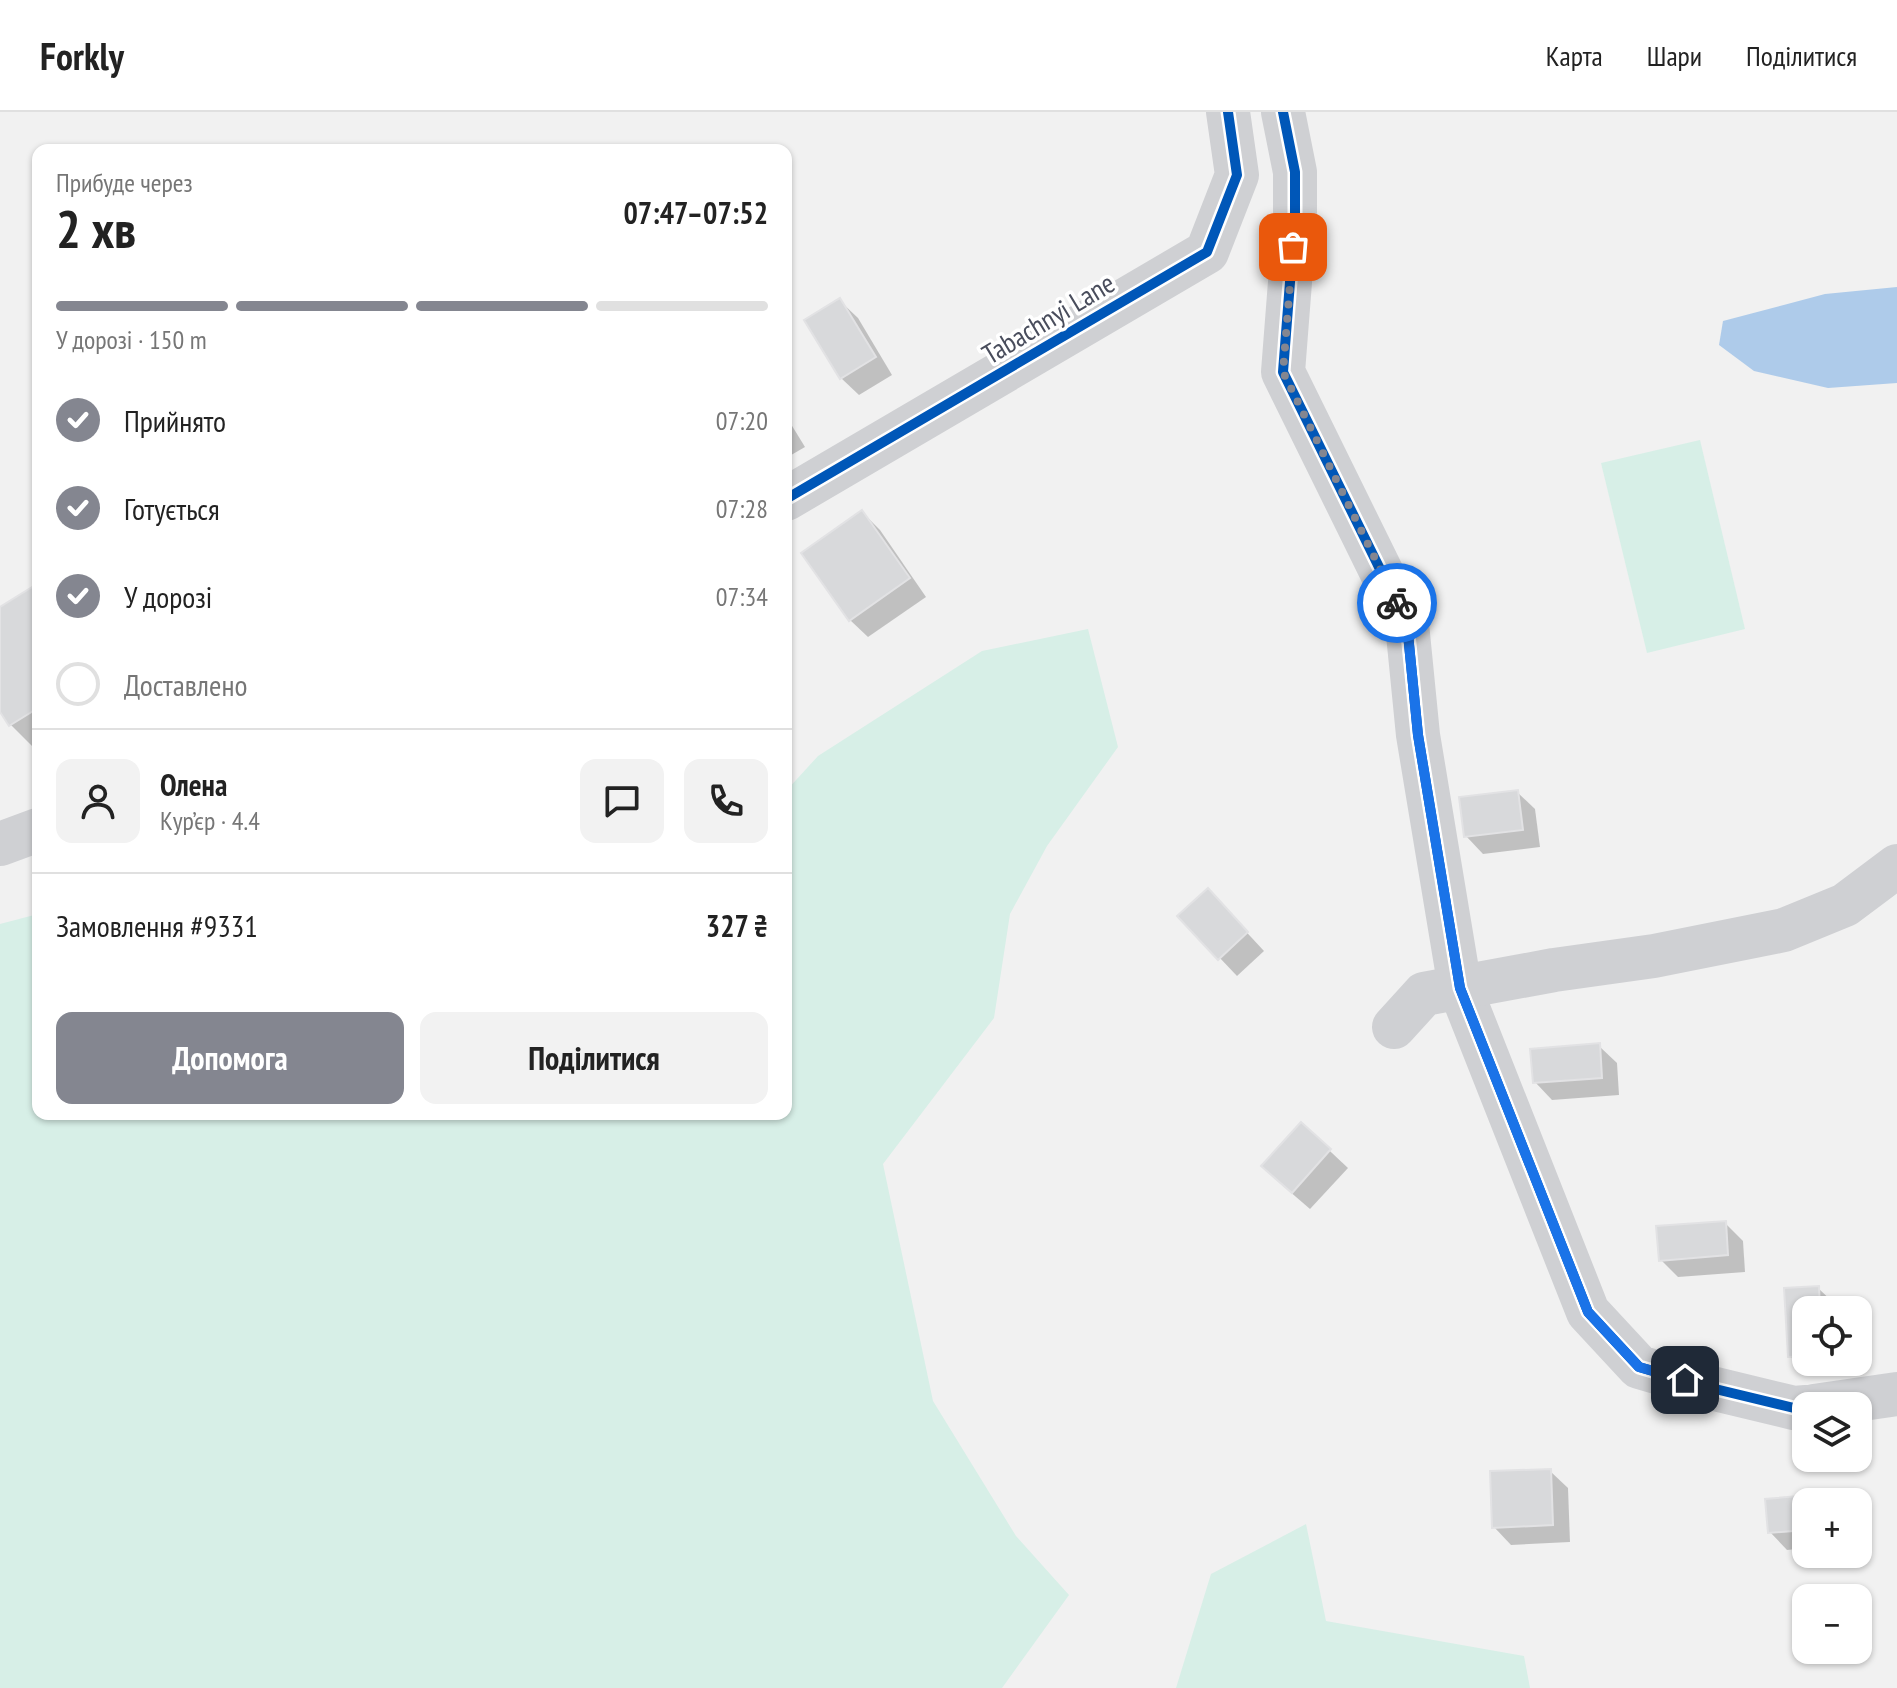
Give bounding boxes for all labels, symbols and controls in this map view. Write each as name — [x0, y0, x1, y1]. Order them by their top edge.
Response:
text: Forkly — [40, 31, 124, 80]
text: Карта — [1546, 37, 1603, 74]
text: Шари — [1647, 37, 1702, 74]
text: Поділитися — [1746, 37, 1857, 74]
text: Прибуде через — [56, 166, 193, 199]
text: 07:47–07:52 — [624, 193, 768, 232]
text: 2 хв — [56, 195, 136, 262]
pin — [1259, 213, 1327, 281]
icon: bag — [1271, 225, 1315, 269]
street label: Tabachnyi Lane — [975, 264, 1121, 372]
text: У дорозі · 150 m — [56, 323, 207, 356]
icon: check — [56, 398, 100, 442]
text: Прийнято — [124, 401, 226, 440]
text: 07:20 — [716, 404, 768, 437]
icon: check — [56, 486, 100, 530]
text: Готується — [124, 489, 220, 528]
text: 07:28 — [716, 492, 768, 525]
courier — [1357, 563, 1437, 643]
icon: check — [56, 574, 100, 618]
text: У дорозі — [124, 577, 212, 616]
text: 07:34 — [716, 580, 768, 613]
icon: bike — [1375, 581, 1419, 625]
text: Доставлено — [124, 665, 247, 704]
button: person — [56, 759, 140, 843]
button: chat — [580, 759, 664, 843]
button: phone — [684, 759, 768, 843]
text: Олена — [160, 765, 227, 804]
text: Кур’єр · 4.4 — [160, 804, 260, 837]
text: Замовлення #9331 — [56, 906, 258, 945]
text: 327 ₴ — [706, 906, 768, 945]
button: Допомога — [56, 1012, 404, 1104]
button: Поділитися — [420, 1012, 768, 1104]
map controls — [1792, 1296, 1872, 1664]
button: locate — [1792, 1296, 1872, 1376]
pin — [1651, 1346, 1719, 1414]
icon: home — [1663, 1358, 1707, 1402]
button: layers — [1792, 1392, 1872, 1472]
button: + — [1792, 1488, 1872, 1568]
button: − — [1792, 1584, 1872, 1664]

